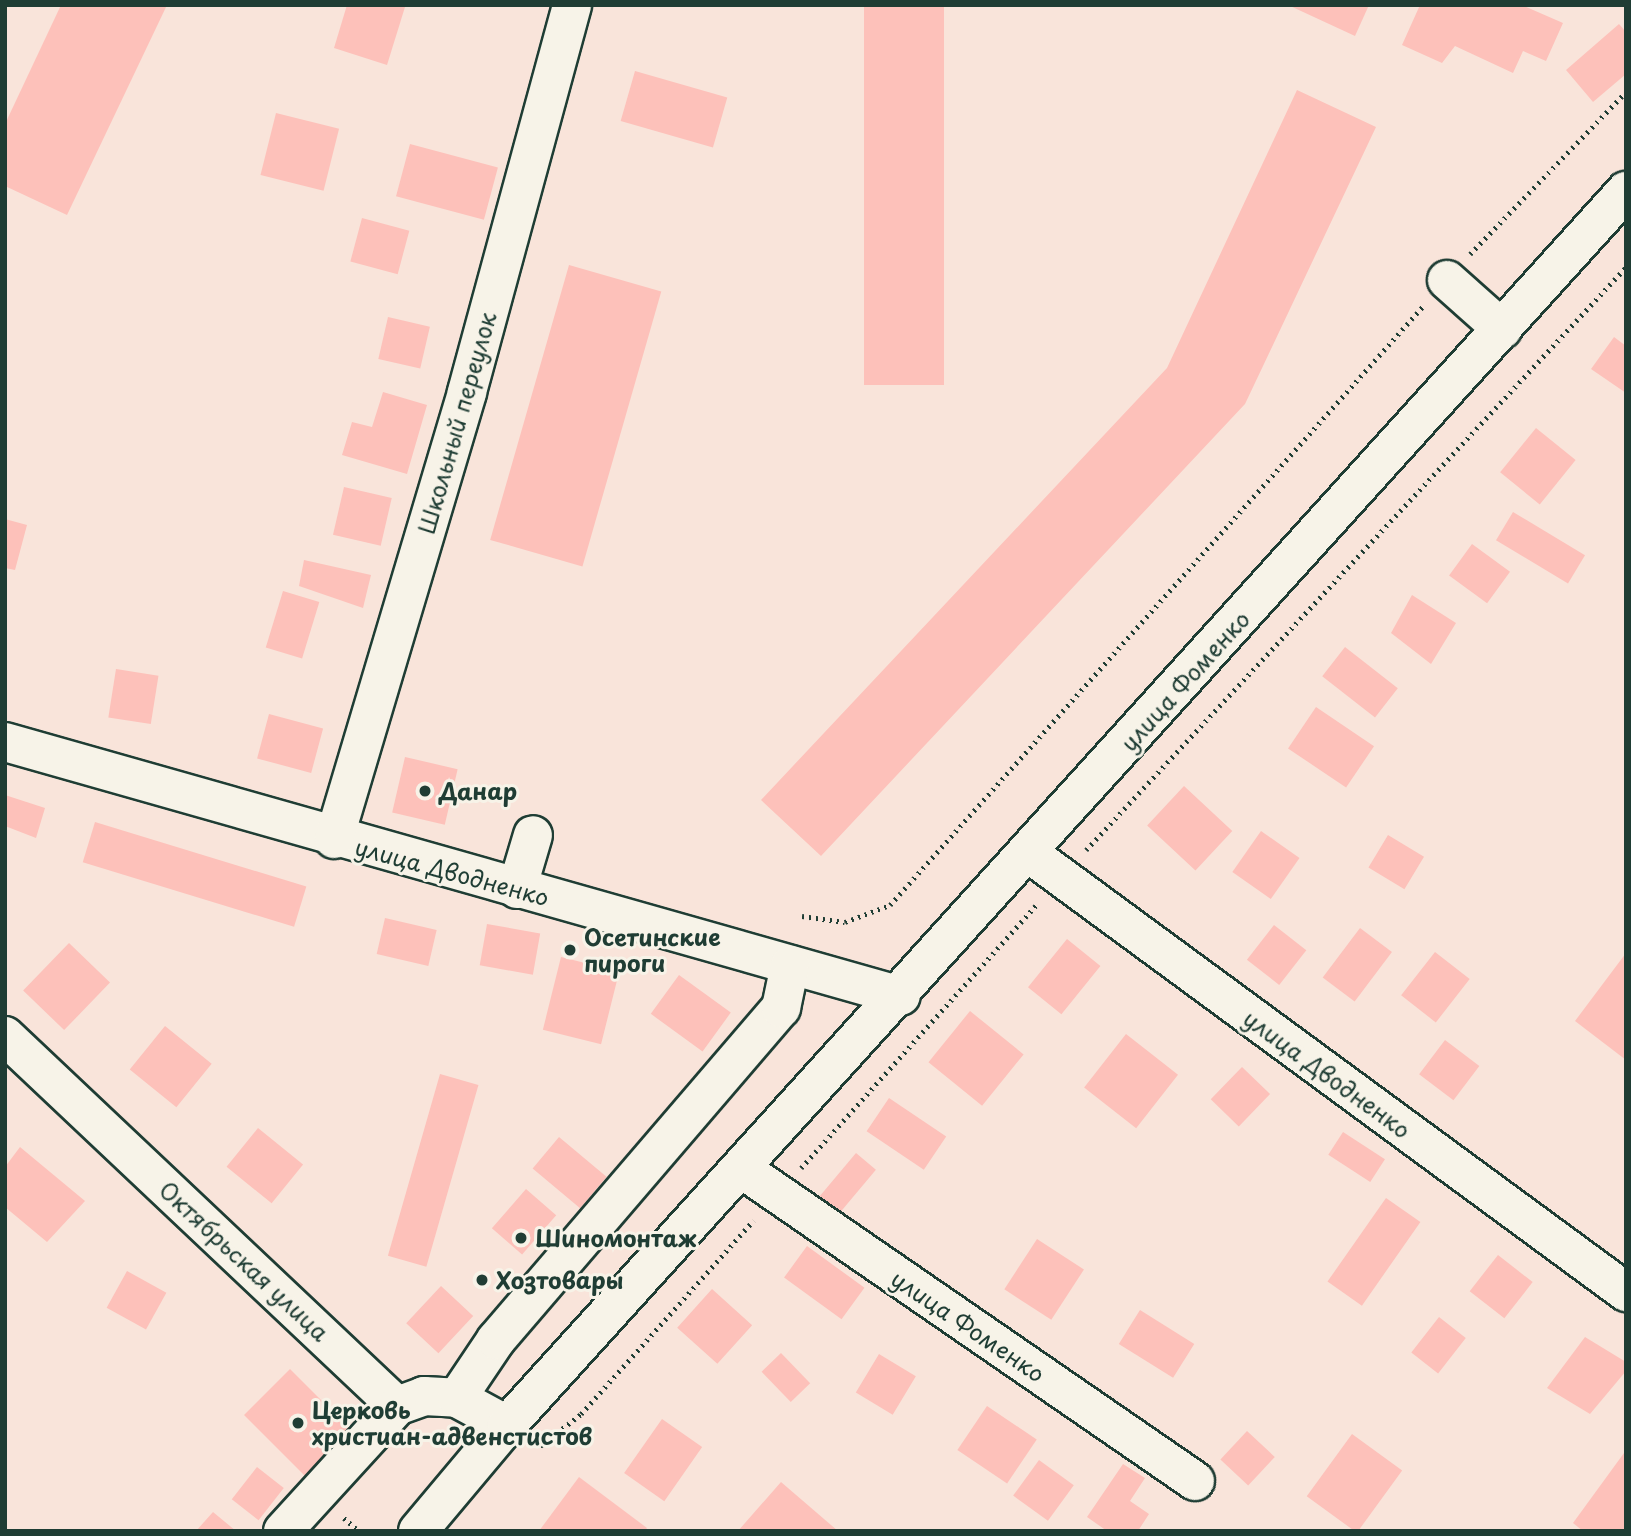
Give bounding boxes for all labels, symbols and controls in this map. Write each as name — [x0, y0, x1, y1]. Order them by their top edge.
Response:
street label: Школьный переулок — [412, 309, 502, 537]
street label: улица Фоменко — [1114, 605, 1256, 757]
place label: Данар — [439, 777, 517, 805]
marker: Данар — [417, 783, 433, 799]
street label: улица Дводненко — [351, 833, 553, 911]
place label: Осетинские пироги — [584, 923, 721, 977]
marker: Осетинские пироги — [562, 942, 578, 958]
street label: улица Дводненко — [1238, 1004, 1416, 1144]
street label: Октябрьская улица — [153, 1175, 335, 1347]
place label: Шиномонтаж — [535, 1224, 696, 1252]
marker: Шиномонтаж — [513, 1230, 529, 1246]
street label: улица Фоменко — [886, 1264, 1050, 1388]
place label: Хозтовары — [496, 1266, 623, 1294]
marker: Хозтовары — [474, 1272, 490, 1288]
place label: Церковь христиан-адвенстистов — [312, 1396, 592, 1450]
marker: Церковь христиан-адвенстистов — [290, 1415, 306, 1431]

